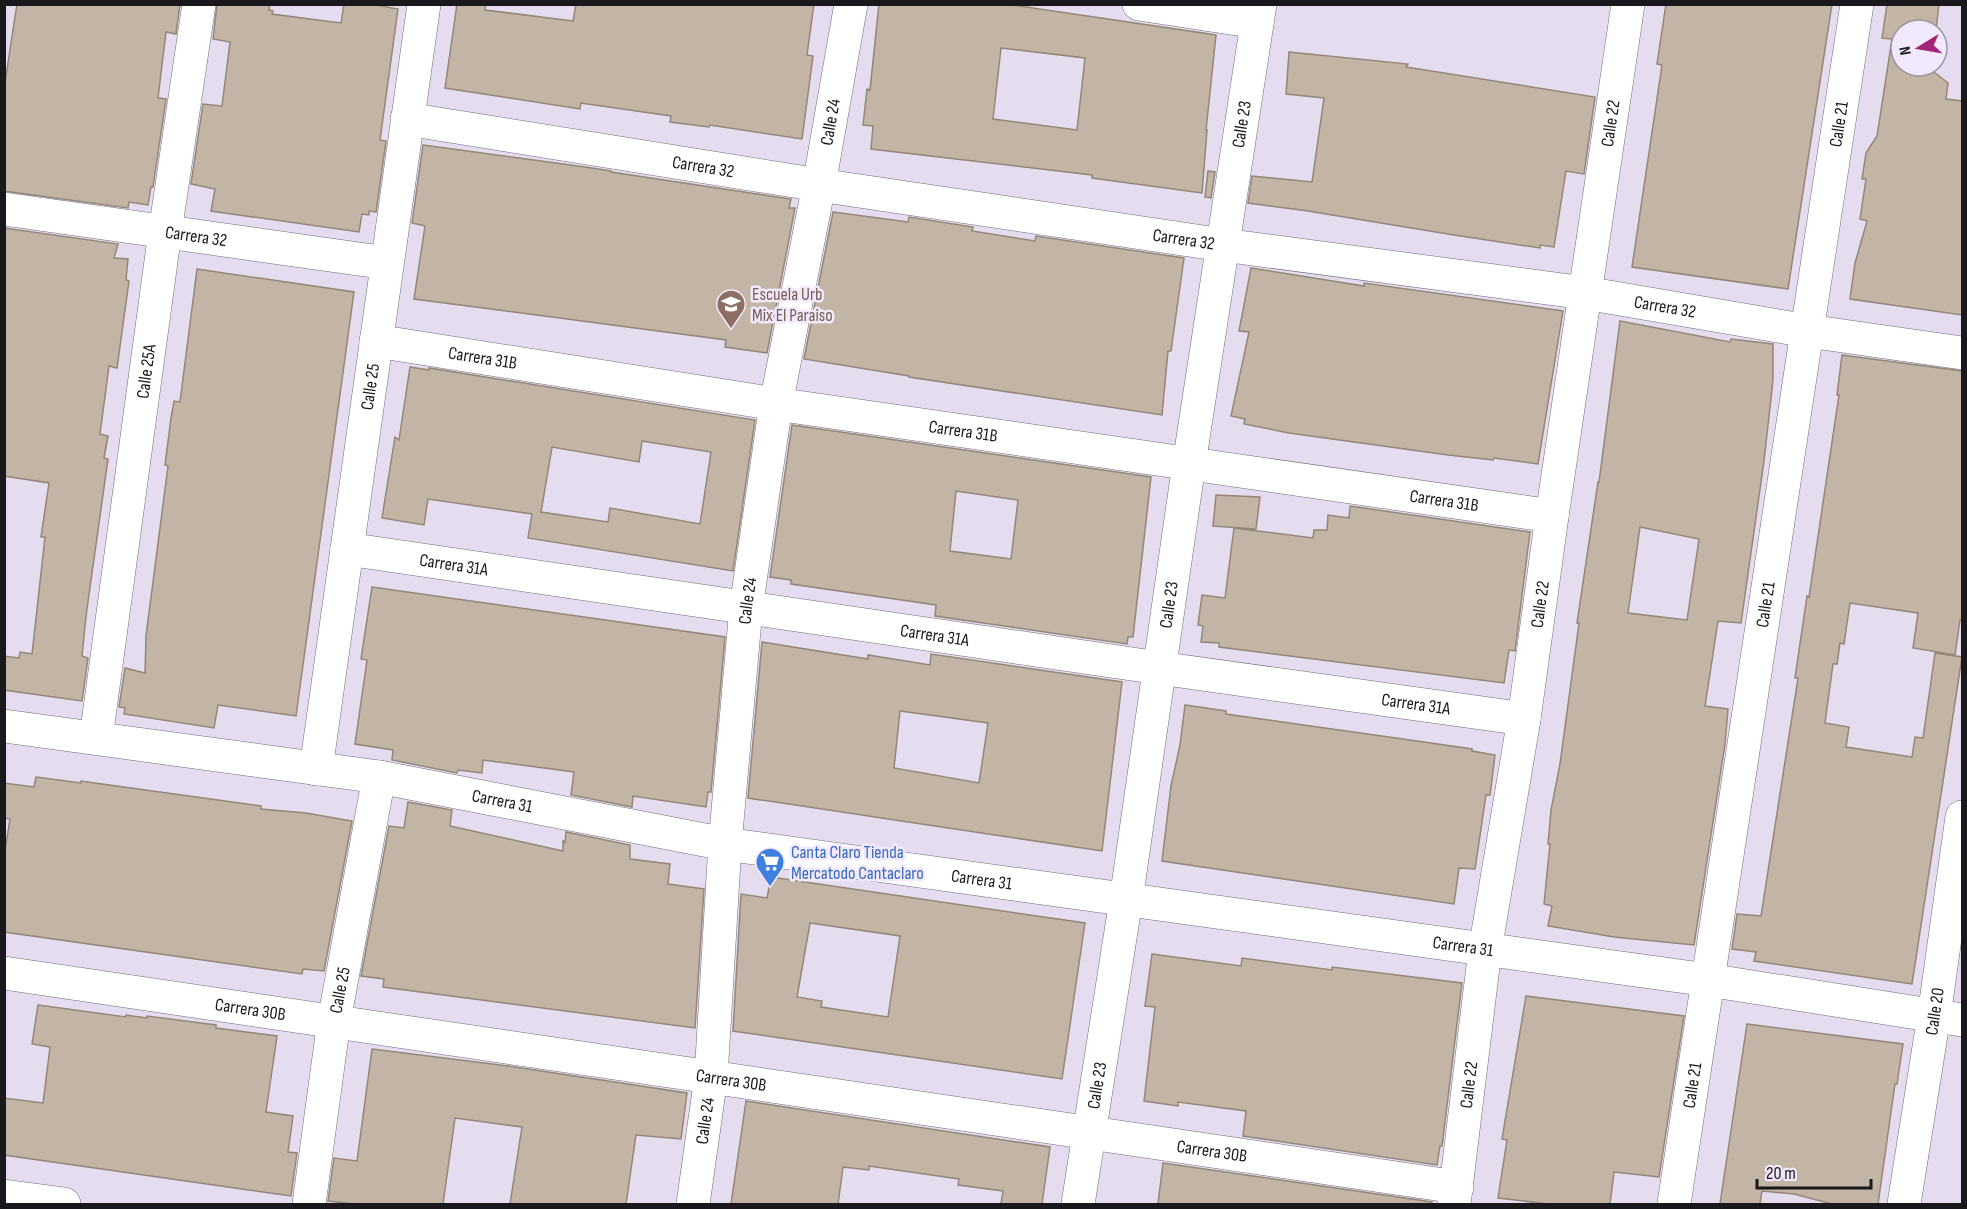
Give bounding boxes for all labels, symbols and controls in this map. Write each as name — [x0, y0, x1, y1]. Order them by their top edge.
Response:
north arrow — [1889, 18, 1949, 78]
text: N — [1896, 45, 1916, 57]
street label: Calle 24 — [816, 97, 845, 147]
street label: Calle 23 — [1227, 99, 1255, 149]
street label: Calle 22 — [1596, 99, 1624, 148]
street label: Calle 21 — [1825, 99, 1853, 148]
street label: Carrera 32 — [671, 151, 736, 182]
street label: Carrera 32 — [164, 221, 228, 251]
street label: Carrera 32 — [1151, 224, 1216, 254]
place label: Escuela Urb Mix El Paraiso — [752, 284, 833, 326]
school or university icon: Escuela Urb Mix El Paraiso — [715, 288, 747, 330]
street label: Carrera 32 — [1632, 291, 1698, 322]
street label: Carrera 31B — [447, 342, 519, 374]
street label: Calle 25A — [132, 343, 160, 400]
street label: Calle 25 — [356, 362, 384, 411]
street label: Carrera 31B — [927, 416, 999, 446]
street label: Carrera 31B — [1408, 485, 1480, 516]
street label: Carrera 31A — [418, 549, 490, 580]
street label: Calle 24 — [734, 575, 761, 625]
street label: Calle 22 — [1526, 579, 1553, 629]
street label: Calle 23 — [1155, 580, 1182, 630]
street label: Calle 21 — [1751, 580, 1779, 629]
street label: Carrera 31A — [899, 620, 971, 651]
street label: Carrera 31A — [1380, 689, 1452, 719]
street label: Carrera 31 — [470, 785, 535, 817]
place label: Canta Claro Tienda Mercatodo Cantaclaro — [791, 842, 924, 884]
supermarket icon: Canta Claro Tienda Mercatodo Cantaclaro — [754, 846, 786, 888]
street label: Carrera 31 — [950, 865, 1014, 894]
street label: Carrera 31 — [1431, 932, 1496, 961]
street label: Calle 25 — [325, 965, 354, 1015]
street label: Calle 20 — [1921, 986, 1948, 1037]
street label: Carrera 30B — [214, 994, 287, 1025]
street label: Calle 22 — [1455, 1060, 1482, 1110]
street label: Calle 21 — [1678, 1060, 1706, 1110]
street label: Calle 23 — [1083, 1061, 1111, 1110]
street label: Carrera 30B — [695, 1065, 768, 1096]
street label: Calle 24 — [691, 1096, 719, 1146]
street label: Carrera 30B — [1175, 1135, 1249, 1166]
scale bar — [1757, 1152, 1871, 1190]
text: 20 m — [1766, 1163, 1796, 1184]

